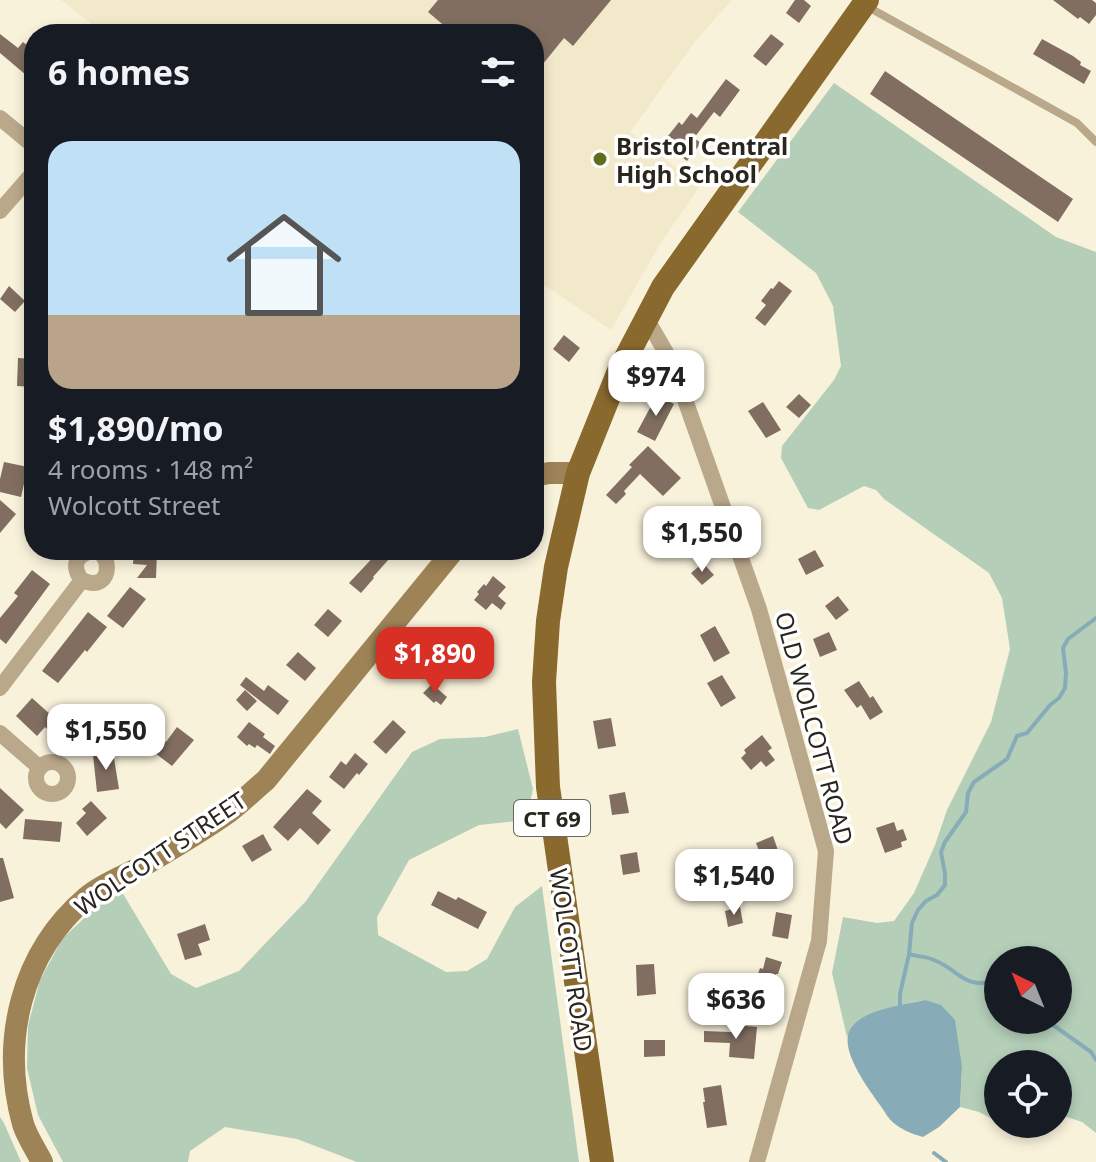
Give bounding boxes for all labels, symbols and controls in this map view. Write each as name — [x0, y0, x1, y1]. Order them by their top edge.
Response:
text: 6 homes — [48, 49, 190, 95]
icon: filters — [476, 50, 520, 94]
place label: Bristol Central High School — [616, 129, 788, 190]
marker: Bristol Central High School — [591, 150, 609, 168]
icon: home — [212, 193, 356, 337]
pin: $974 — [609, 350, 703, 418]
text: $974 — [626, 358, 686, 394]
text: $1,890/mo — [48, 405, 223, 451]
text: 4 rooms · 148 m² — [48, 451, 253, 487]
text: Wolcott Street — [48, 487, 220, 523]
pin: $1,550 — [637, 506, 767, 574]
text: $1,550 — [661, 514, 743, 550]
street label: OLD WOLCOTT ROAD — [768, 608, 862, 848]
pin: $1,890 — [370, 627, 500, 695]
text: $1,890 — [394, 635, 476, 671]
pin: $1,550 — [41, 704, 171, 772]
text: $1,550 — [65, 712, 147, 748]
street label: WOLCOTT STREET — [68, 783, 253, 923]
road number: CT 69 — [514, 800, 590, 836]
pin: $1,540 — [669, 849, 799, 917]
text: $1,540 — [693, 857, 775, 893]
street label: WOLCOTT ROAD — [543, 866, 601, 1054]
north arrow — [984, 946, 1072, 1034]
map controls — [984, 946, 1072, 1138]
pin: $636 — [689, 973, 783, 1041]
text: $636 — [706, 981, 766, 1017]
button: locate — [984, 1050, 1072, 1138]

